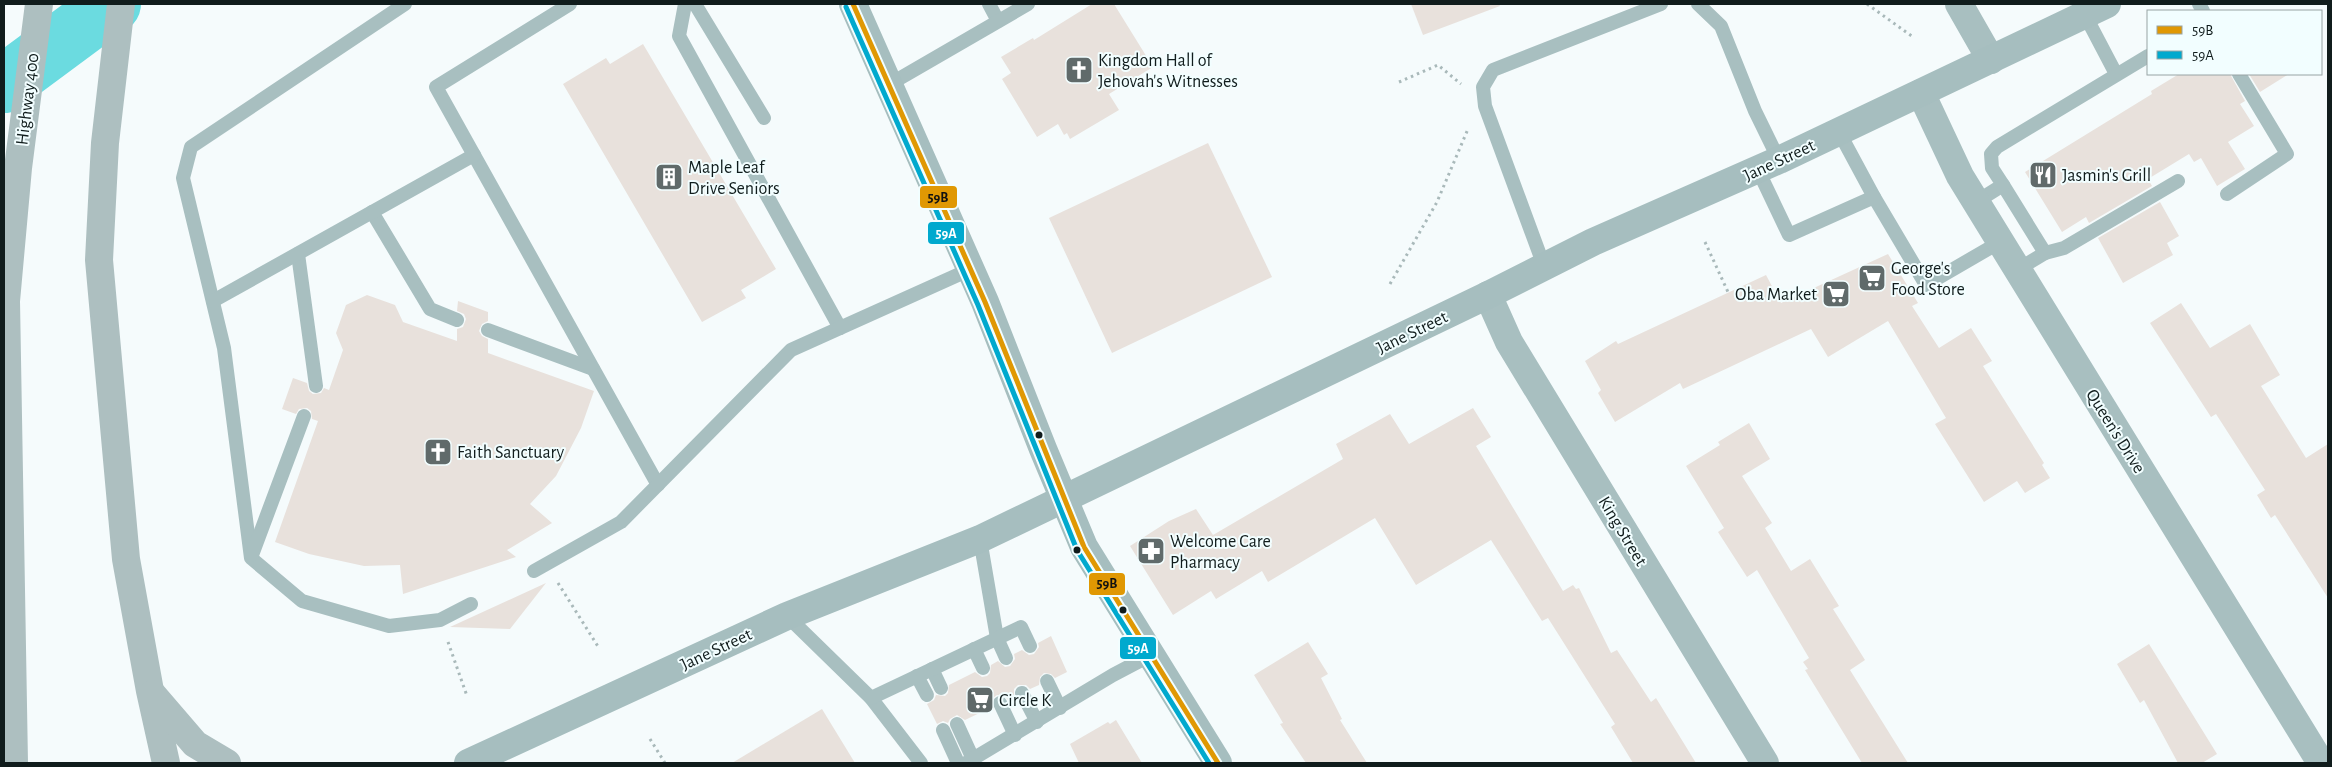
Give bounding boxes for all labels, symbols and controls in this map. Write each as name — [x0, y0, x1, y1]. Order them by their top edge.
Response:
legend — [2147, 10, 2322, 75]
text: 59B — [2192, 23, 2213, 38]
text: 59A — [2192, 48, 2214, 63]
street label: Highway 400 — [13, 52, 43, 146]
place label: Kingdom Hall of Jehovah's Witnesses — [1098, 52, 1238, 91]
church icon: Kingdom Hall of Jehovah's Witnesses — [1064, 55, 1094, 85]
street label: Jane Street — [1741, 137, 1818, 185]
place label: Maple Leaf Drive Seniors — [688, 159, 780, 198]
restaurant icon: Jasmin's Grill — [2028, 160, 2058, 190]
building icon: Maple Leaf Drive Seniors — [654, 162, 684, 192]
place label: Jasmin's Grill — [2062, 167, 2151, 185]
line badge: 59B — [919, 185, 958, 209]
text: 59B — [928, 191, 948, 205]
line badge: 59A — [927, 221, 965, 245]
text: 59A — [935, 227, 957, 241]
place label: George's Food Store — [1891, 260, 1965, 299]
supermarket icon: George's Food Store — [1857, 263, 1887, 293]
supermarket icon: Oba Market — [1821, 279, 1851, 309]
place label: Oba Market — [1735, 286, 1817, 304]
street label: Jane Street — [1374, 308, 1451, 358]
street label: Queen's Drive — [2082, 386, 2148, 477]
unlabelled marker — [1034, 430, 1044, 440]
church icon: Faith Sanctuary — [423, 437, 453, 467]
place label: Faith Sanctuary — [457, 444, 565, 462]
street label: King Street — [1594, 494, 1650, 570]
place label: Welcome Care Pharmacy — [1170, 533, 1271, 572]
pharmacy icon: Welcome Care Pharmacy — [1136, 536, 1166, 566]
unlabelled marker — [1072, 545, 1082, 555]
line badge: 59B — [1088, 572, 1126, 596]
text: 59B — [1097, 577, 1117, 591]
unlabelled marker — [1118, 605, 1128, 615]
street label: Jane Street — [678, 626, 755, 674]
line badge: 59A — [1119, 636, 1157, 660]
text: 59A — [1127, 642, 1149, 656]
supermarket icon: Circle K — [965, 685, 995, 715]
place label: Circle K — [999, 692, 1051, 710]

